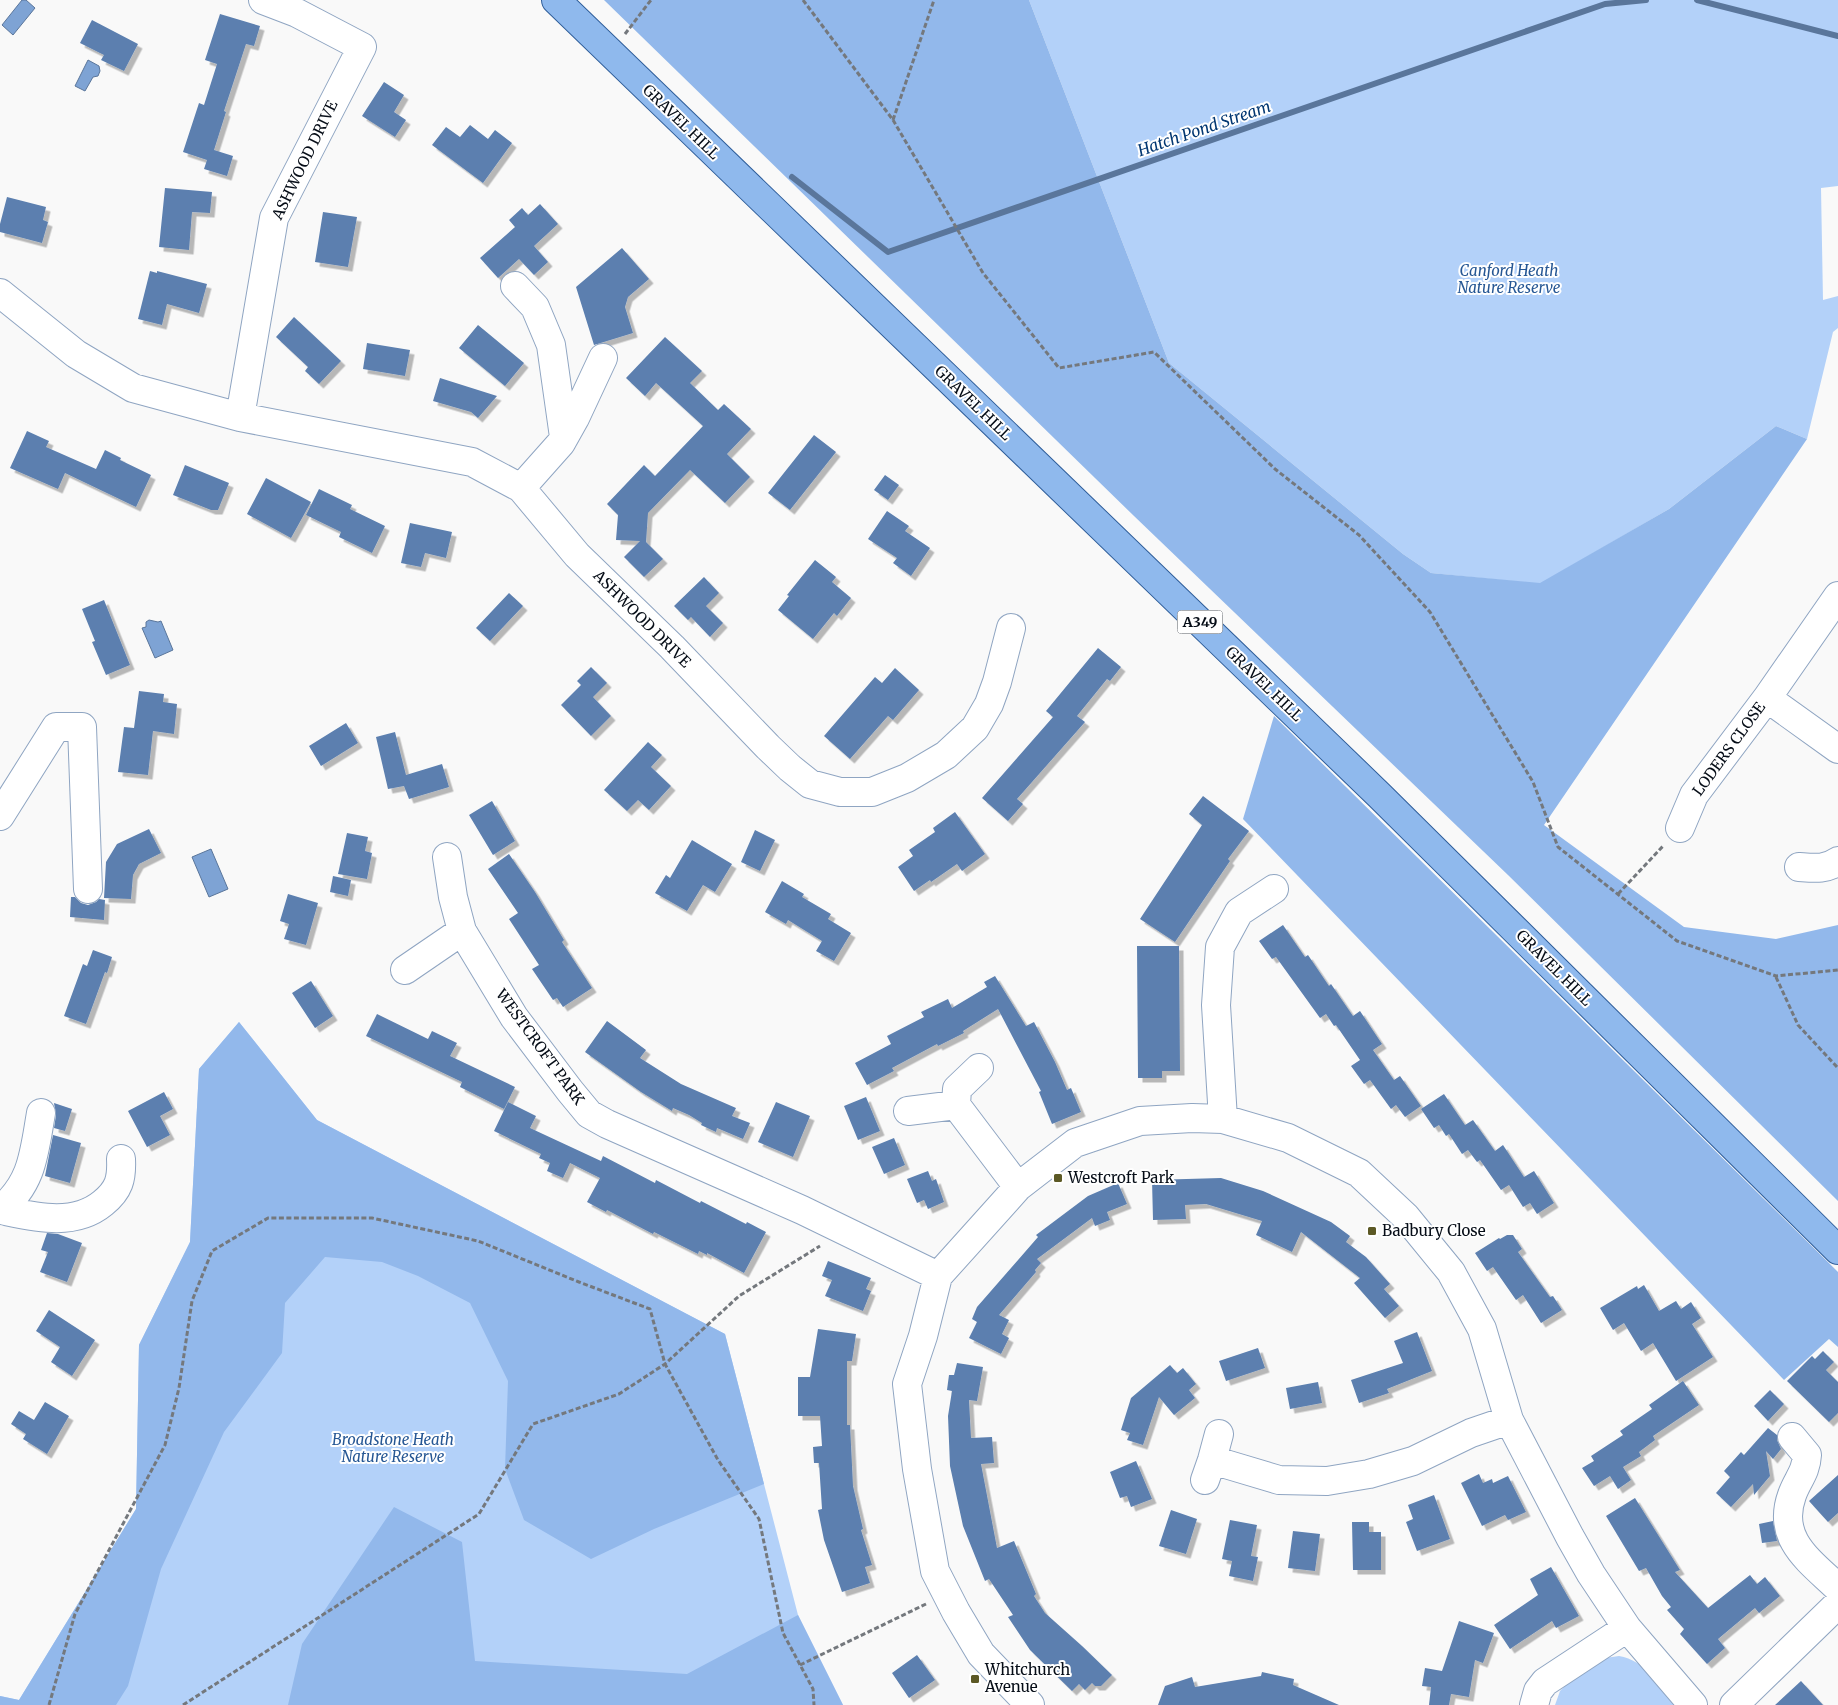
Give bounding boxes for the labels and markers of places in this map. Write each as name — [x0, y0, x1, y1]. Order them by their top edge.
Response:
place label: Westcroft Park — [1067, 1168, 1175, 1187]
marker: Westcroft Park — [1052, 1172, 1064, 1184]
place label: Badbury Close — [1382, 1221, 1486, 1240]
marker: Badbury Close — [1366, 1225, 1378, 1237]
place label: Whitchurch Avenue — [984, 1660, 1070, 1696]
marker: Whitchurch Avenue — [969, 1673, 981, 1685]

